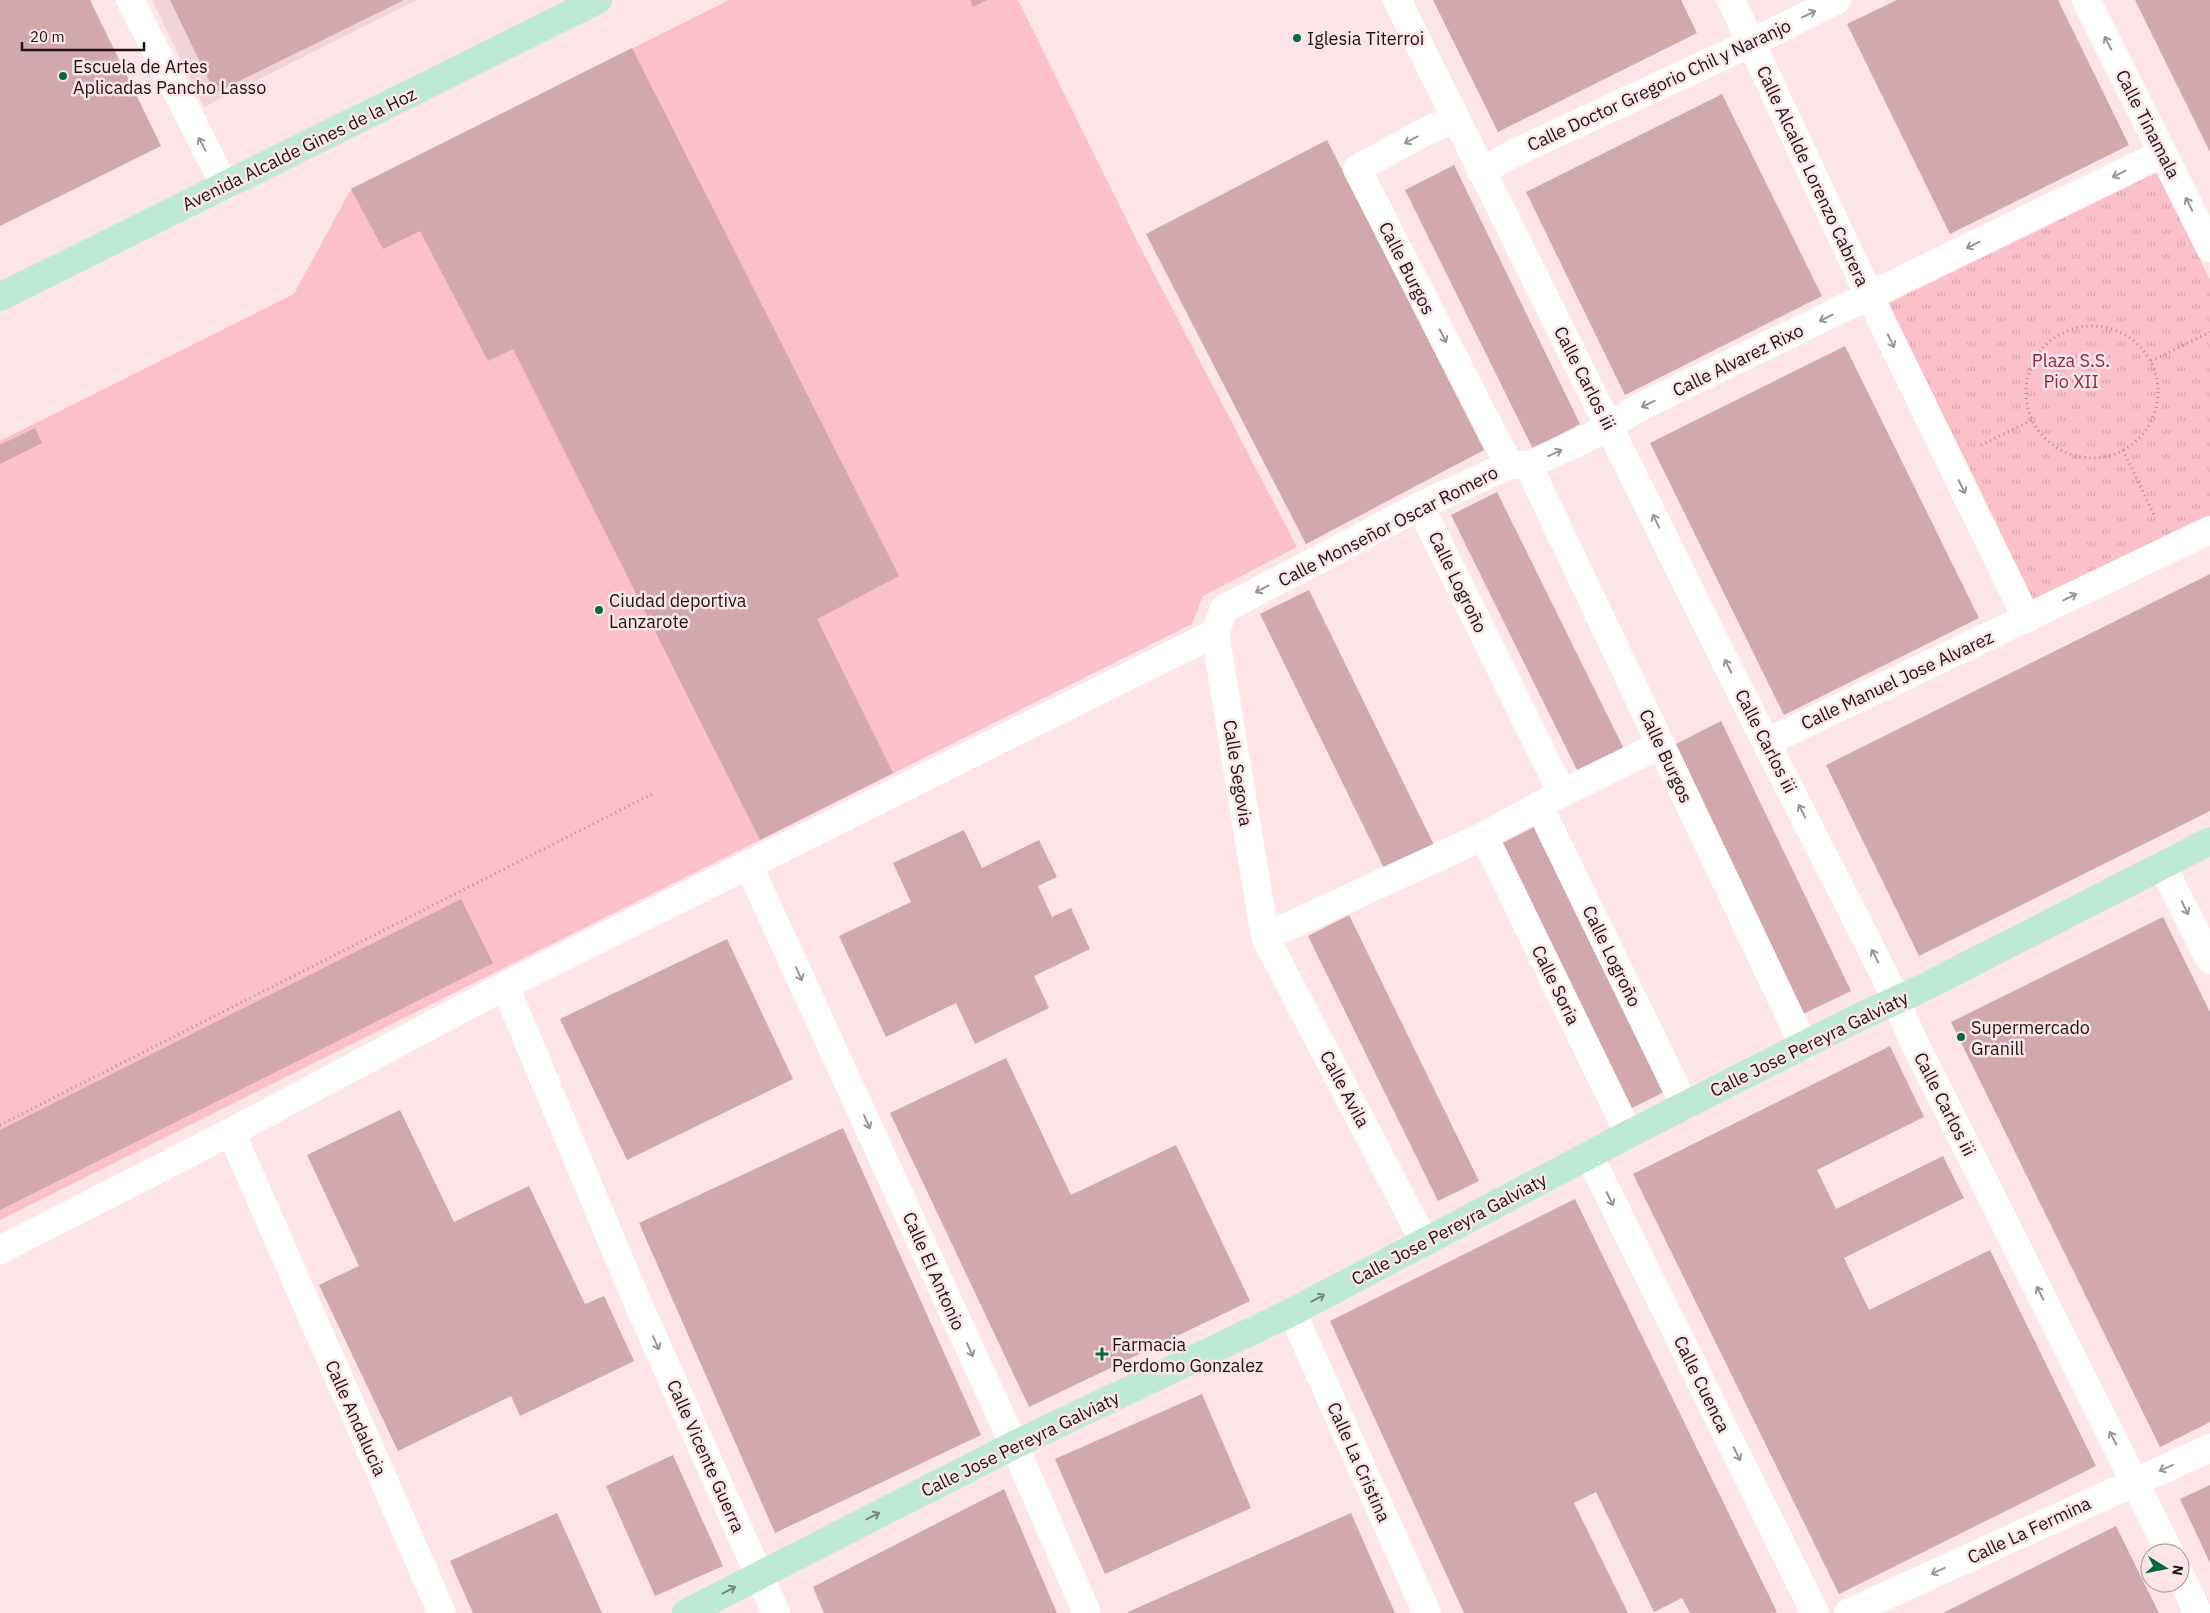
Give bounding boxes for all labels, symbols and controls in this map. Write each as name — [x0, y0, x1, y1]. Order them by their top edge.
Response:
one-way arrow — [1801, 9, 1816, 18]
street label: Calle Doctor Gregorio Chil y Naranjo — [1523, 14, 1795, 156]
scale bar — [22, 20, 145, 52]
text: 20 m — [30, 27, 65, 46]
place label: Iglesia Titerroi — [1307, 27, 1424, 50]
marker: Iglesia Titerroi — [1291, 32, 1303, 44]
one-way arrow — [2103, 36, 2113, 51]
place label: Escuela de Artes Aplicadas Pancho Lasso — [73, 55, 266, 99]
street label: Calle Alcalde Lorenzo Cabrera — [1752, 62, 1875, 290]
street label: Calle Tinamala — [2111, 66, 2185, 183]
marker: Escuela de Artes Aplicadas Pancho Lasso — [57, 70, 69, 82]
street label: Avenida Alcalde Gines de la Hoz — [178, 82, 420, 216]
one-way arrow — [197, 136, 207, 151]
one-way arrow — [1404, 136, 1419, 145]
one-way arrow — [2112, 169, 2127, 179]
one-way arrow — [2183, 197, 2193, 212]
street label: Calle Burgos — [1374, 218, 1440, 318]
one-way arrow — [1966, 241, 1981, 251]
one-way arrow — [1819, 314, 1834, 323]
street label: Calle Alvarez Rixo — [1669, 318, 1807, 402]
street label: Calle Carlos iii — [1549, 322, 1621, 434]
one-way arrow — [1438, 329, 1448, 344]
one-way arrow — [1887, 333, 1896, 348]
park label: Plaza S.S. Pio XII — [2032, 349, 2110, 393]
one-way arrow — [1641, 399, 1656, 409]
one-way arrow — [1547, 447, 1562, 457]
street label: Calle Monseñor Oscar Romero — [1274, 460, 1502, 592]
one-way arrow — [1958, 479, 1968, 494]
one-way arrow — [1651, 513, 1661, 528]
street label: Calle Logroño — [1424, 528, 1492, 636]
one-way arrow — [1255, 584, 1270, 594]
place label: Ciudad deportiva Lanzarote — [609, 589, 747, 633]
one-way arrow — [2062, 592, 2077, 601]
marker: Ciudad deportiva Lanzarote — [593, 604, 605, 616]
street label: Calle Manuel Jose Alvarez — [1797, 625, 1997, 735]
one-way arrow — [1723, 659, 1732, 674]
street label: Calle Carlos iii — [1730, 685, 1802, 797]
street label: Calle Burgos — [1634, 705, 1698, 807]
street label: Calle Segovia — [1218, 718, 1258, 828]
one-way arrow — [1797, 804, 1806, 819]
one-way arrow — [2181, 900, 2190, 915]
street label: Calle Logroño — [1578, 902, 1646, 1010]
street label: Calle Soria — [1527, 941, 1585, 1029]
one-way arrow — [1870, 949, 1879, 964]
one-way arrow — [795, 966, 805, 981]
street label: Calle Jose Pereyra Galviaty — [1706, 986, 1912, 1102]
place label: Supermercado Granill — [1971, 1016, 2090, 1060]
marker: Supermercado Granill — [1955, 1031, 1967, 1043]
street label: Calle Avila — [1315, 1047, 1375, 1132]
street label: Calle Carlos iii — [1909, 1048, 1981, 1160]
one-way arrow — [862, 1114, 872, 1129]
street label: Calle Jose Pereyra Galviaty — [1347, 1168, 1551, 1290]
one-way arrow — [1606, 1191, 1615, 1206]
street label: Calle El Antonio — [898, 1208, 970, 1334]
one-way arrow — [2035, 1285, 2045, 1300]
one-way arrow — [1310, 1293, 1325, 1303]
street label: Calle Cuenca — [1669, 1332, 1735, 1436]
place label: Farmacia Perdomo Gonzalez — [1112, 1333, 1263, 1377]
one-way arrow — [652, 1335, 661, 1350]
one-way arrow — [966, 1342, 975, 1357]
marker: Farmacia Perdomo Gonzalez — [1096, 1348, 1108, 1360]
street label: Calle Andalucia — [320, 1356, 392, 1480]
street label: Calle Vicente Guerra — [662, 1376, 750, 1536]
street label: Calle Jose Pereyra Galviaty — [917, 1386, 1123, 1502]
street label: Calle La Cristina — [1322, 1398, 1396, 1526]
one-way arrow — [2108, 1431, 2117, 1446]
one-way arrow — [1733, 1446, 1742, 1461]
one-way arrow — [2158, 1463, 2173, 1473]
street label: Calle La Fermina — [1964, 1491, 2095, 1569]
one-way arrow — [866, 1511, 881, 1521]
north arrow — [2140, 1543, 2190, 1593]
text: N — [2168, 1564, 2188, 1577]
one-way arrow — [1931, 1567, 1946, 1577]
one-way arrow — [721, 1585, 736, 1595]

